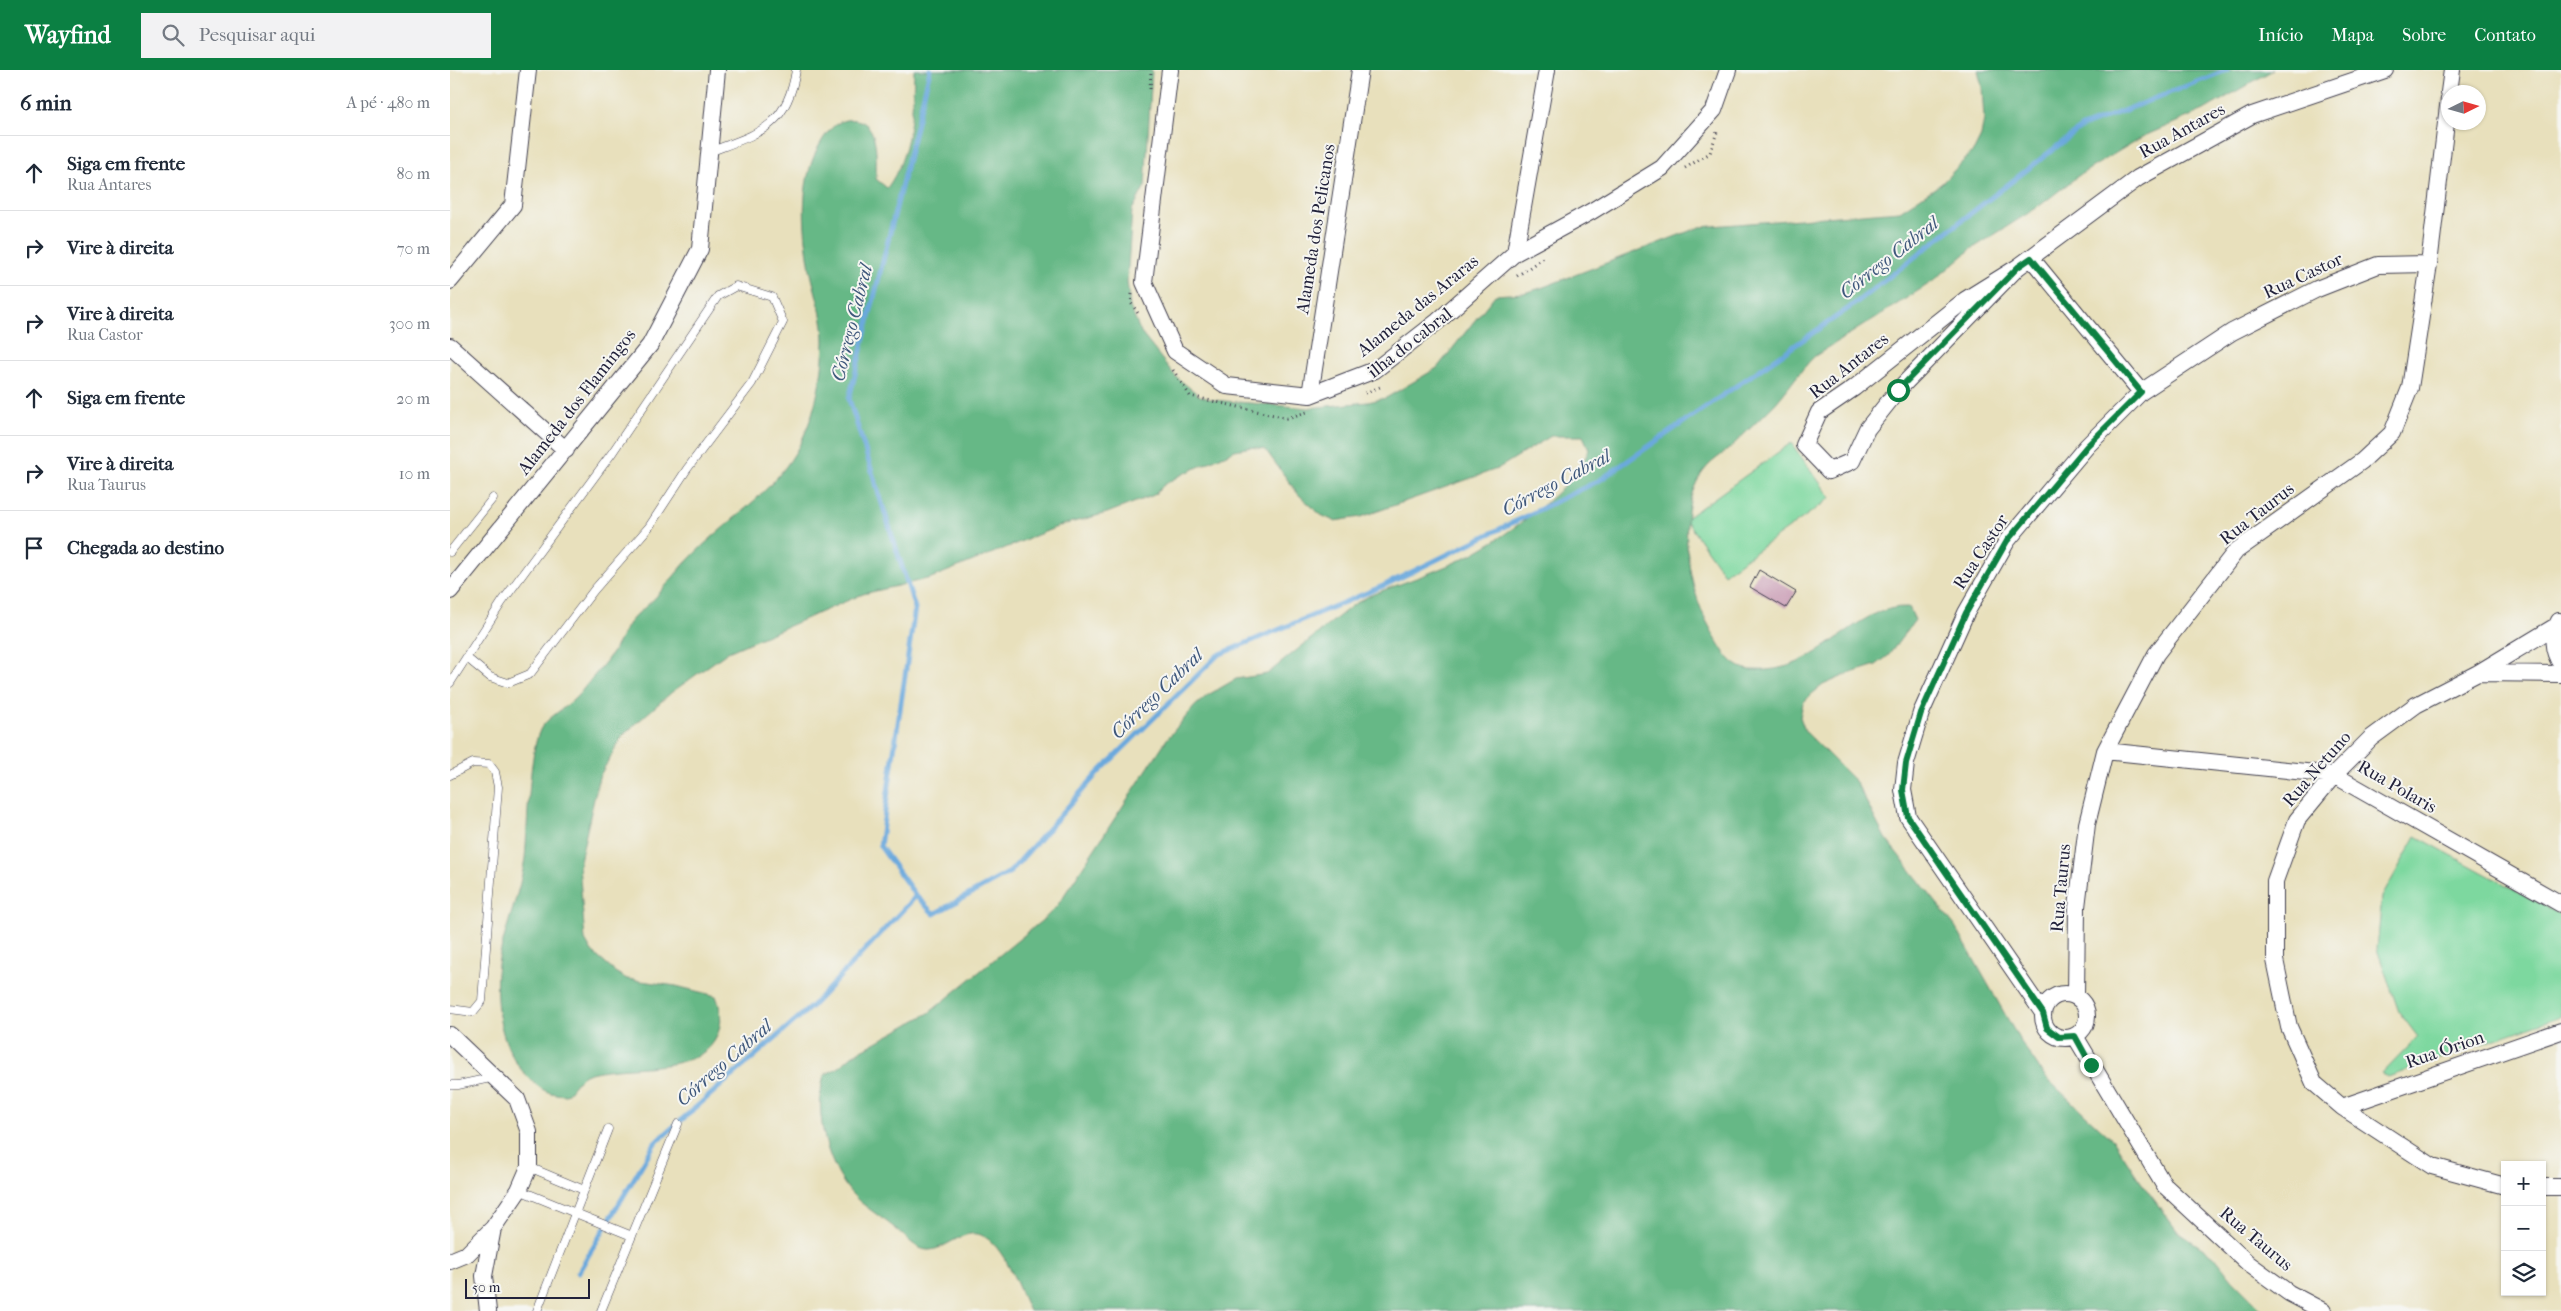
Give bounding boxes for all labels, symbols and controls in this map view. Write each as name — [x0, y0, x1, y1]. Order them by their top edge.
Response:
search box — [141, 13, 491, 58]
text: Wayfind — [25, 21, 111, 49]
icon: search — [159, 21, 187, 49]
text: Pesquisar aqui — [199, 24, 315, 46]
text: Início — [2258, 25, 2303, 46]
text: Mapa — [2331, 25, 2374, 46]
text: Sobre — [2402, 25, 2446, 46]
text: Contato — [2474, 25, 2536, 46]
north arrow — [2441, 85, 2486, 130]
text: 6 min — [20, 91, 72, 115]
text: A pé · 480 m — [346, 93, 430, 112]
street label: Rua Antares — [2135, 99, 2229, 163]
street label: Alameda dos Pelicanos — [1292, 142, 1340, 317]
text: Siga em frente — [67, 153, 185, 175]
icon: ahead — [20, 159, 48, 187]
text: 80 m — [396, 164, 430, 183]
text: Rua Antares — [67, 175, 151, 194]
water label: Córrego Cabral — [1835, 211, 1945, 303]
icon: right — [20, 234, 48, 262]
text: Vire à direita — [67, 237, 174, 259]
text: 70 m — [397, 239, 430, 258]
street label: Rua Castor — [2260, 248, 2346, 304]
street label: Alameda das Araras — [1352, 251, 1483, 362]
water label: Córrego Cabral — [827, 260, 878, 384]
text: Vire à direita — [67, 303, 174, 325]
street label: ilha do cabral — [1363, 303, 1457, 383]
icon: right — [20, 309, 48, 337]
text: 300 m — [389, 314, 430, 333]
text: Rua Castor — [67, 325, 143, 344]
street label: Alameda dos Flamingos — [513, 325, 641, 480]
street label: Rua Antares — [1805, 328, 1893, 404]
route start — [1887, 379, 1910, 402]
icon: ahead — [20, 384, 48, 412]
text: Siga em frente — [67, 387, 185, 409]
text: 20 m — [396, 389, 430, 408]
water label: Córrego Cabral — [1498, 444, 1616, 521]
text: Vire à direita — [67, 453, 174, 475]
icon: right — [20, 459, 48, 487]
text: 10 m — [399, 464, 430, 483]
text: Rua Taurus — [67, 475, 146, 494]
street label: Rua Taurus — [2216, 478, 2299, 550]
street label: Rua Castor — [1949, 510, 2013, 593]
icon: arrive — [20, 534, 48, 562]
text: Chegada ao destino — [67, 537, 224, 559]
water label: Córrego Cabral — [1106, 643, 1209, 743]
street label: Rua Netuno — [2278, 727, 2356, 811]
street label: Rua Polaris — [2354, 756, 2440, 818]
street label: Rua Taurus — [2047, 843, 2075, 933]
water label: Córrego Cabral — [672, 1014, 778, 1110]
street label: Rua Órion — [2402, 1025, 2488, 1073]
route end — [2080, 1054, 2103, 1077]
map controls — [2501, 1161, 2546, 1296]
button: + — [2501, 1161, 2546, 1206]
street label: Rua Taurus — [2215, 1202, 2297, 1276]
button: − — [2501, 1206, 2546, 1251]
button: layers — [2501, 1251, 2546, 1296]
scale bar — [465, 1276, 590, 1299]
text: 50 m — [472, 1279, 500, 1296]

